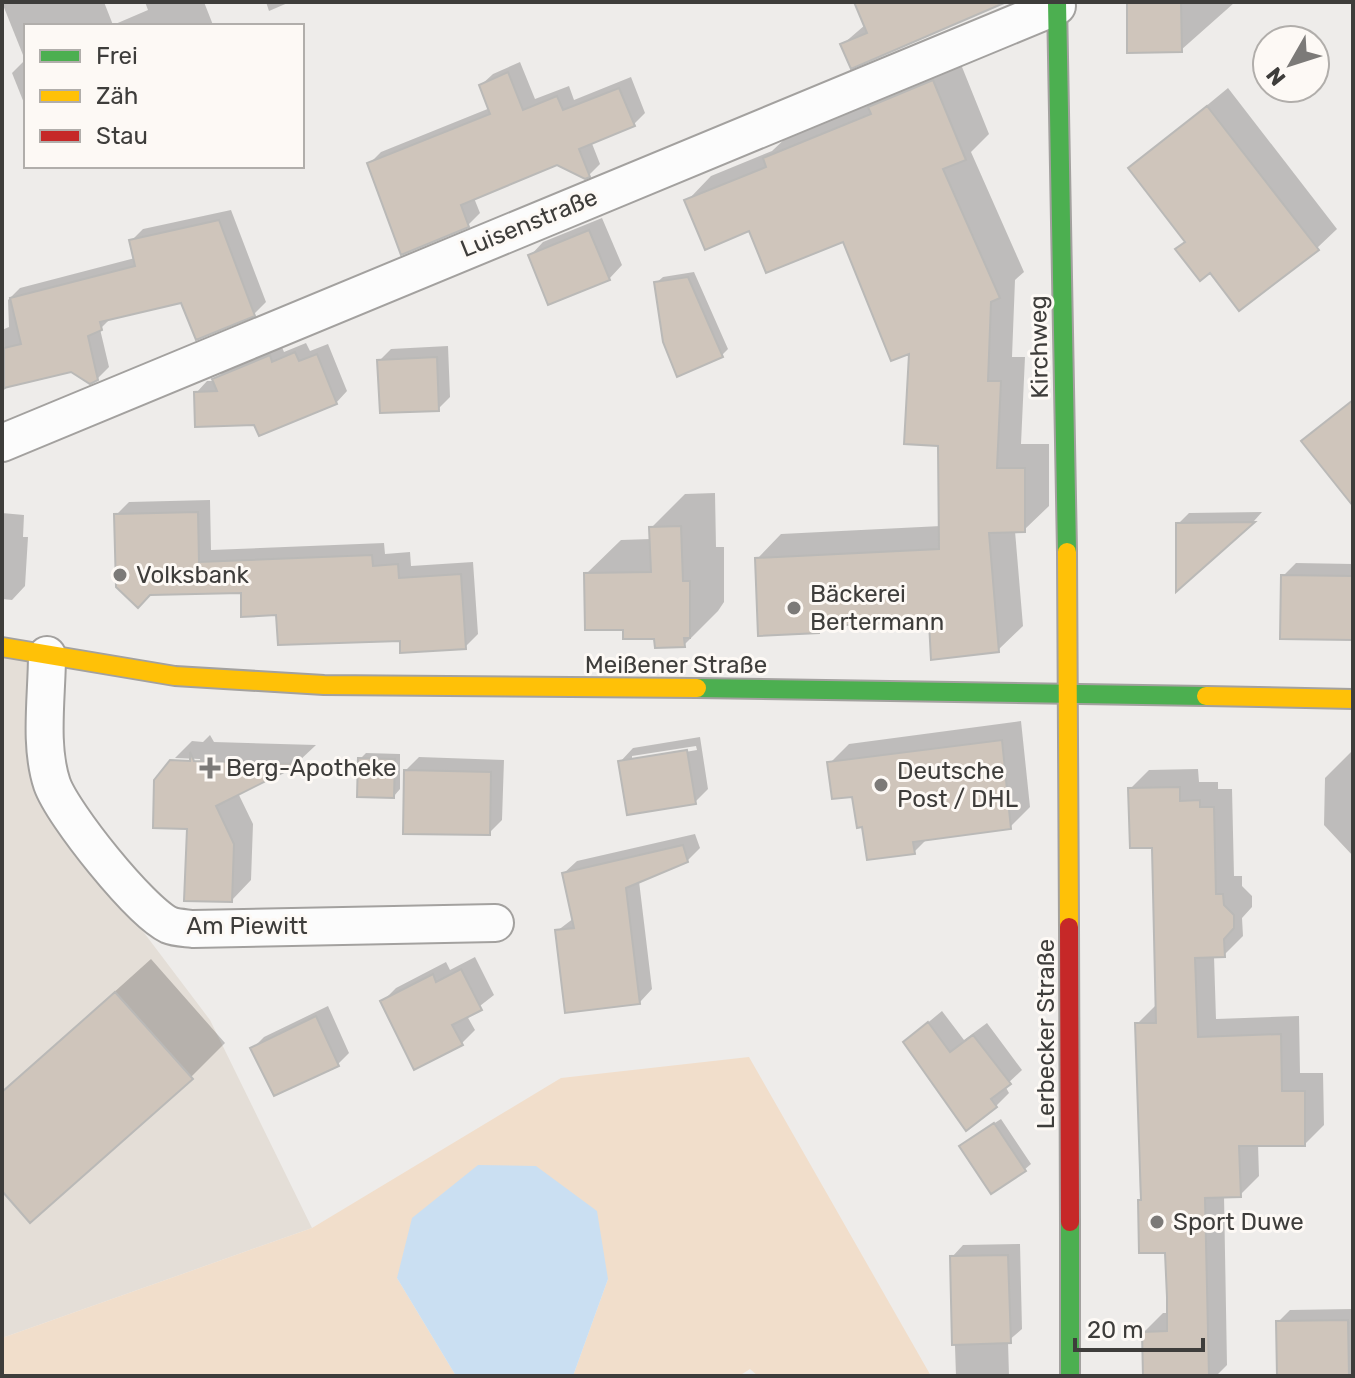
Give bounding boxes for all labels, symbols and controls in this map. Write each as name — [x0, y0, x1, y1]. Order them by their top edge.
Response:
legend — [24, 24, 304, 168]
north arrow — [1251, 24, 1331, 104]
text: Frei — [96, 42, 138, 70]
text: N — [1260, 62, 1291, 91]
text: Zäh — [96, 82, 138, 110]
text: Stau — [96, 122, 148, 150]
street label: Luisenstraße — [457, 183, 601, 263]
street label: Kirchweg — [1024, 295, 1054, 399]
place label: Volksbank — [136, 561, 250, 589]
marker: Volksbank — [111, 566, 129, 584]
place label: Bäckerei Bertermann — [810, 580, 944, 636]
marker: Bäckerei Bertermann — [785, 599, 803, 617]
street label: Meißener Straße — [585, 651, 767, 679]
place label: Berg-Apotheke — [226, 754, 396, 782]
place label: Deutsche Post / DHL — [897, 757, 1019, 813]
marker: Berg-Apotheke — [201, 759, 219, 777]
marker: Deutsche Post / DHL — [872, 776, 890, 794]
street label: Am Piewitt — [186, 912, 308, 940]
street label: Lerbecker Straße — [1032, 939, 1060, 1129]
place label: Sport Duwe — [1173, 1208, 1304, 1236]
marker: Sport Duwe — [1148, 1213, 1166, 1231]
scale bar — [1075, 1302, 1203, 1352]
text: 20 m — [1087, 1316, 1144, 1344]

